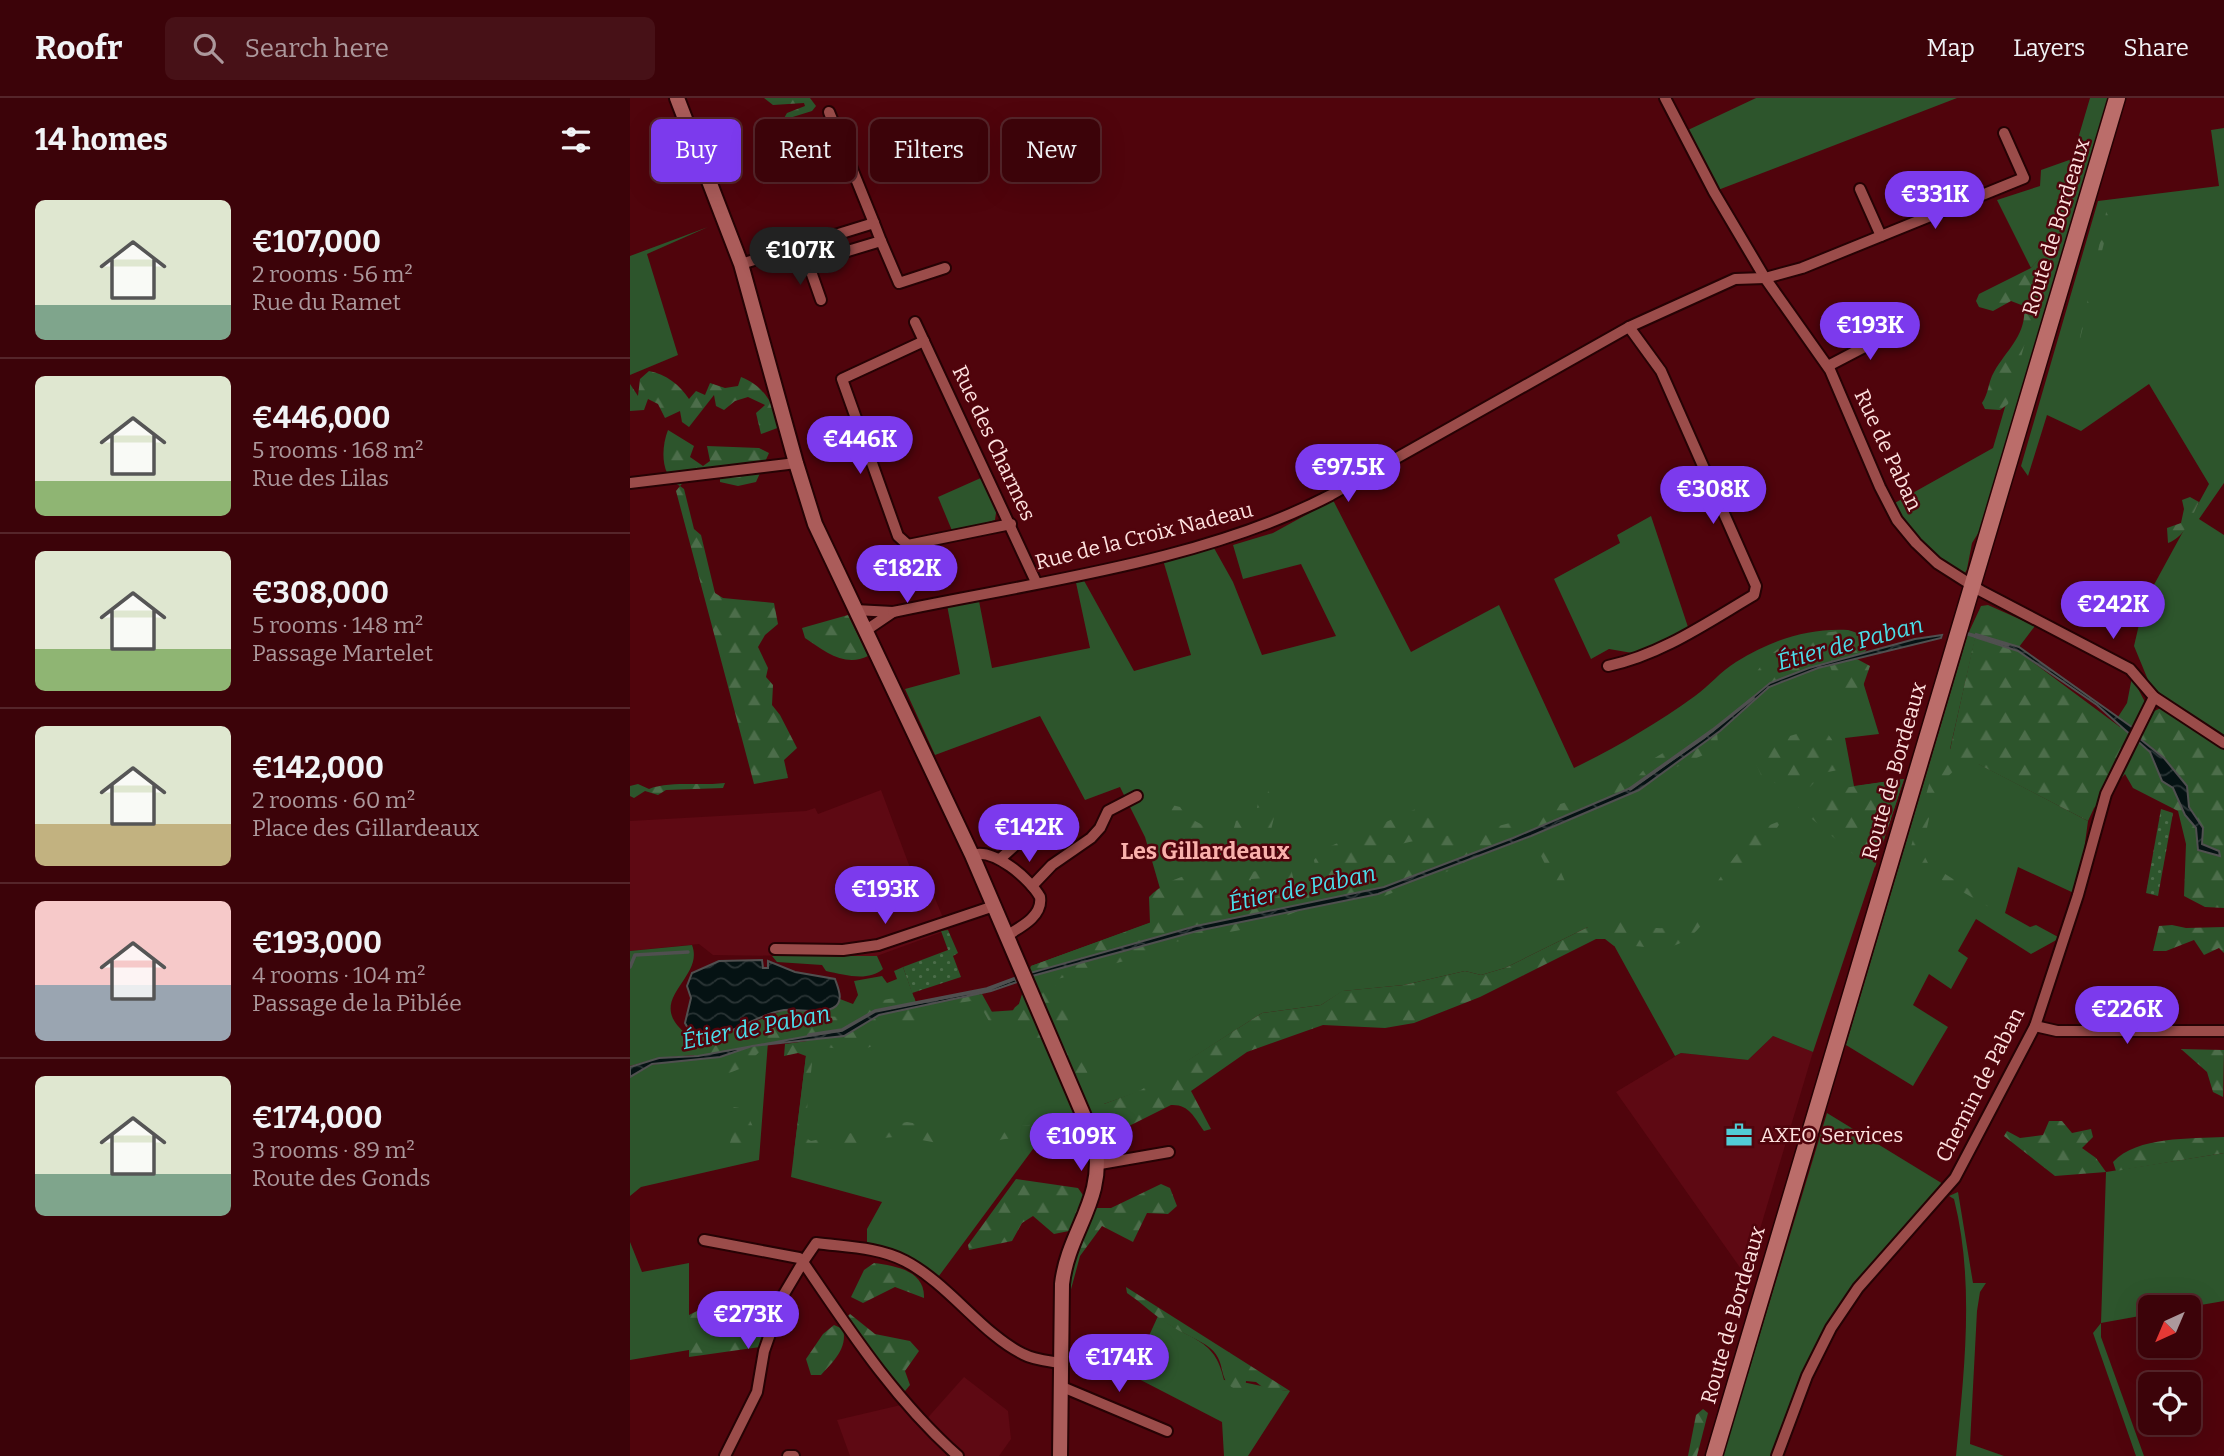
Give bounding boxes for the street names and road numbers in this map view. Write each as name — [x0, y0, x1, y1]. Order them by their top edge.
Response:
street label: Route de Bordeaux — [2017, 135, 2095, 319]
street label: Rue des Charmes — [947, 361, 1041, 525]
street label: Rue de Paban — [1849, 385, 1927, 515]
street label: Rue de la Croix Nadeau — [1032, 496, 1256, 576]
street label: Route de Bordeaux — [1856, 679, 1932, 863]
street label: Chemin de Paban — [1930, 1003, 2030, 1167]
street label: Route de Bordeaux — [1695, 1223, 1771, 1407]

